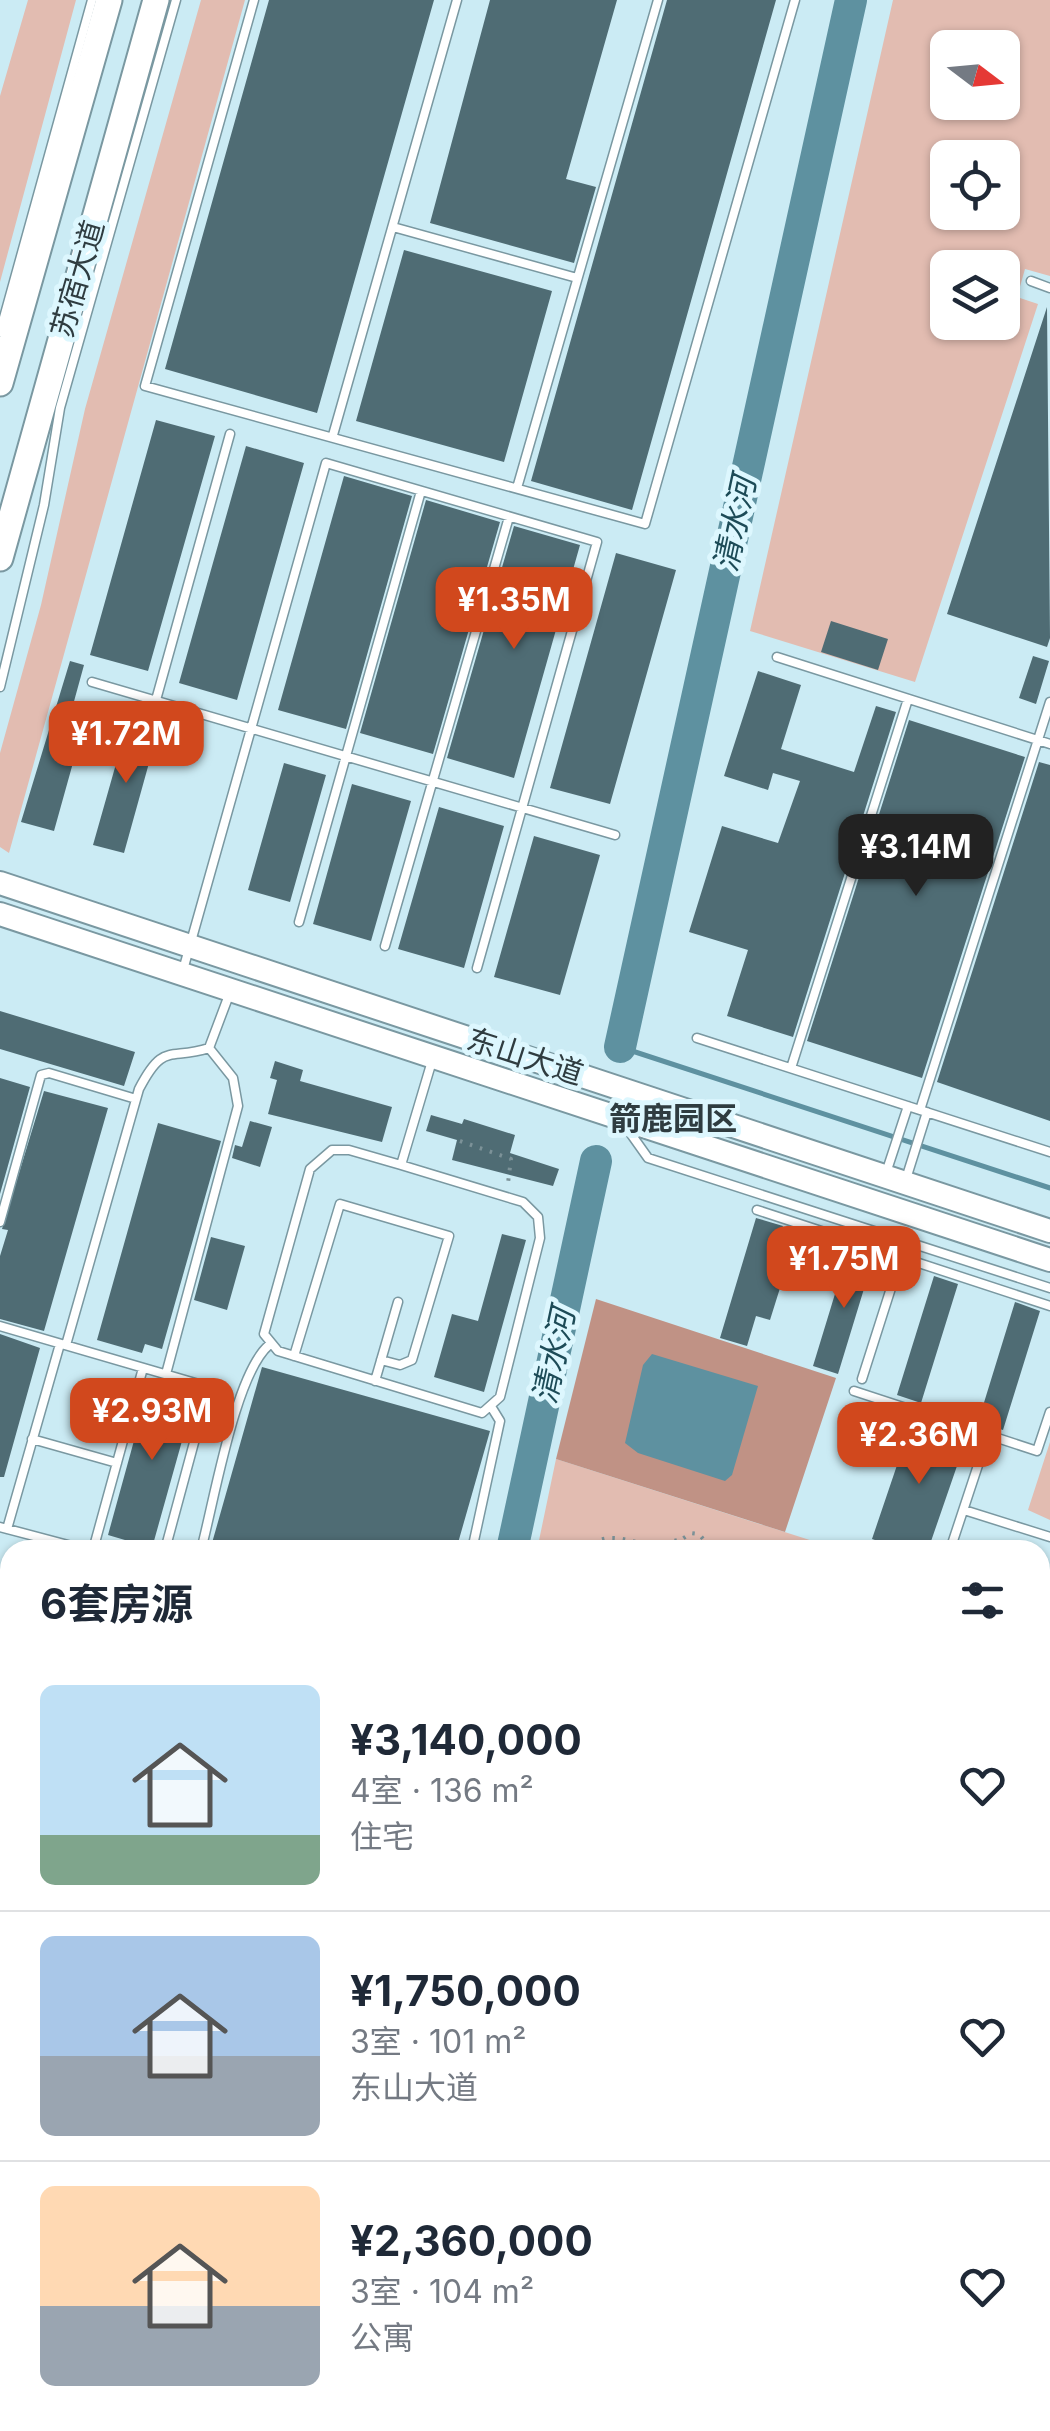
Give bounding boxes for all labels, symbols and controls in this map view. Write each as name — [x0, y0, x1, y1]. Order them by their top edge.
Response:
north arrow — [930, 30, 1020, 120]
map controls — [930, 30, 1020, 340]
button: locate — [930, 140, 1020, 230]
street label: 苏宿大道 — [43, 216, 111, 341]
button: layers — [930, 250, 1020, 340]
water label: 清水河 — [705, 467, 765, 575]
pin: ¥1.35M — [433, 567, 595, 652]
text: ¥1.35M — [458, 580, 570, 619]
pin: ¥1.72M — [45, 701, 207, 786]
text: ¥1.72M — [71, 714, 181, 753]
pin: ¥3.14M — [835, 814, 997, 899]
text: ¥3.14M — [860, 827, 972, 866]
street label: 东山大道 — [463, 1020, 588, 1092]
district label: 箭鹿园区 — [609, 1099, 737, 1138]
pin: ¥1.75M — [763, 1226, 925, 1311]
text: ¥1.75M — [789, 1239, 899, 1278]
water label: 清水河 — [524, 1299, 584, 1407]
pin: ¥2.93M — [71, 1378, 233, 1463]
text: ¥2.93M — [92, 1391, 212, 1430]
pin: ¥2.36M — [838, 1402, 1000, 1487]
text: ¥2.36M — [859, 1415, 979, 1454]
icon: filters — [955, 1573, 1010, 1628]
text: 6套房源 — [40, 1578, 193, 1629]
text: ¥3,140,000 — [350, 1714, 582, 1765]
icon: home — [120, 1725, 240, 1845]
icon: heart — [955, 1758, 1010, 1813]
text: 4室 · 136 m² — [350, 1771, 534, 1810]
text: 住宅 — [350, 1817, 414, 1856]
text: ¥1,750,000 — [350, 1965, 581, 2016]
icon: home — [120, 1976, 240, 2096]
icon: heart — [955, 2009, 1010, 2064]
text: 3室 · 101 m² — [350, 2022, 526, 2061]
text: 东山大道 — [350, 2068, 478, 2107]
text: ¥2,360,000 — [350, 2215, 593, 2266]
icon: home — [120, 2226, 240, 2346]
icon: heart — [955, 2259, 1010, 2314]
text: 3室 · 104 m² — [350, 2272, 534, 2311]
text: 公寓 — [350, 2318, 414, 2357]

